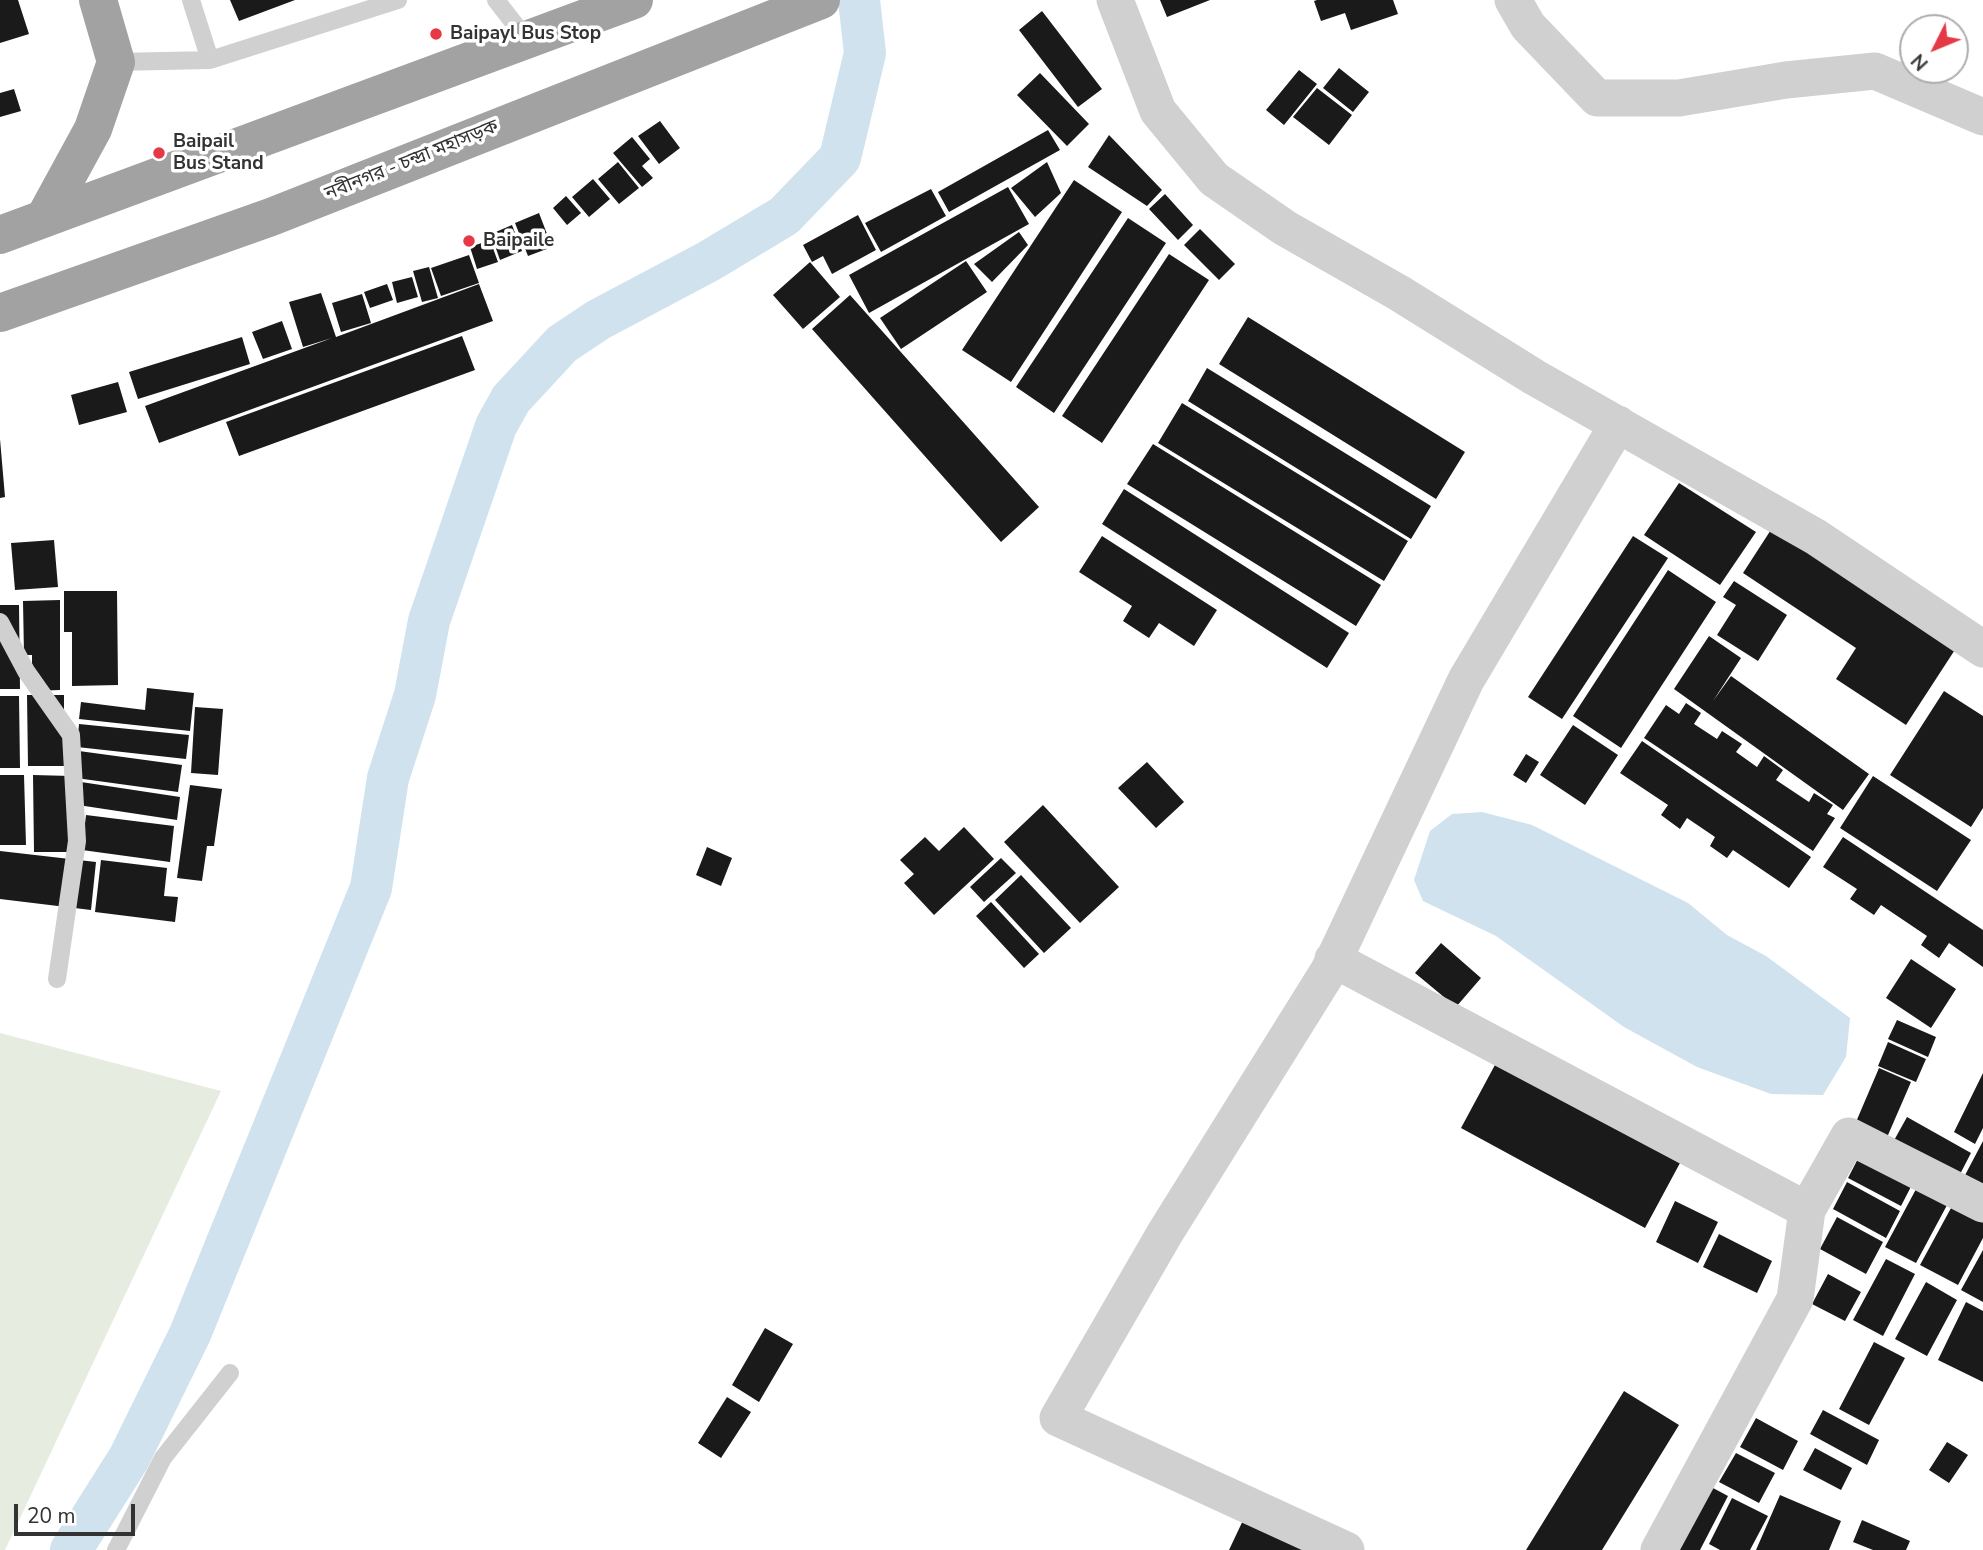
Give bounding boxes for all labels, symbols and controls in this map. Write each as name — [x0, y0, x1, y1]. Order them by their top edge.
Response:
north arrow — [1899, 14, 1969, 84]
place label: Baipayl Bus Stop — [450, 23, 601, 45]
marker: Baipayl Bus Stop — [428, 26, 444, 42]
text: N — [1906, 48, 1934, 76]
street label: নবীনগর - চন্দ্রা মহাসড়ক — [322, 116, 502, 206]
place label: Baipail Bus Stand — [173, 131, 264, 175]
marker: Baipail Bus Stand — [151, 145, 167, 161]
place label: Baipaile — [483, 230, 554, 252]
marker: Baipaile — [461, 233, 477, 249]
scale bar — [18, 1490, 138, 1534]
text: 20 m — [27, 1502, 76, 1530]

